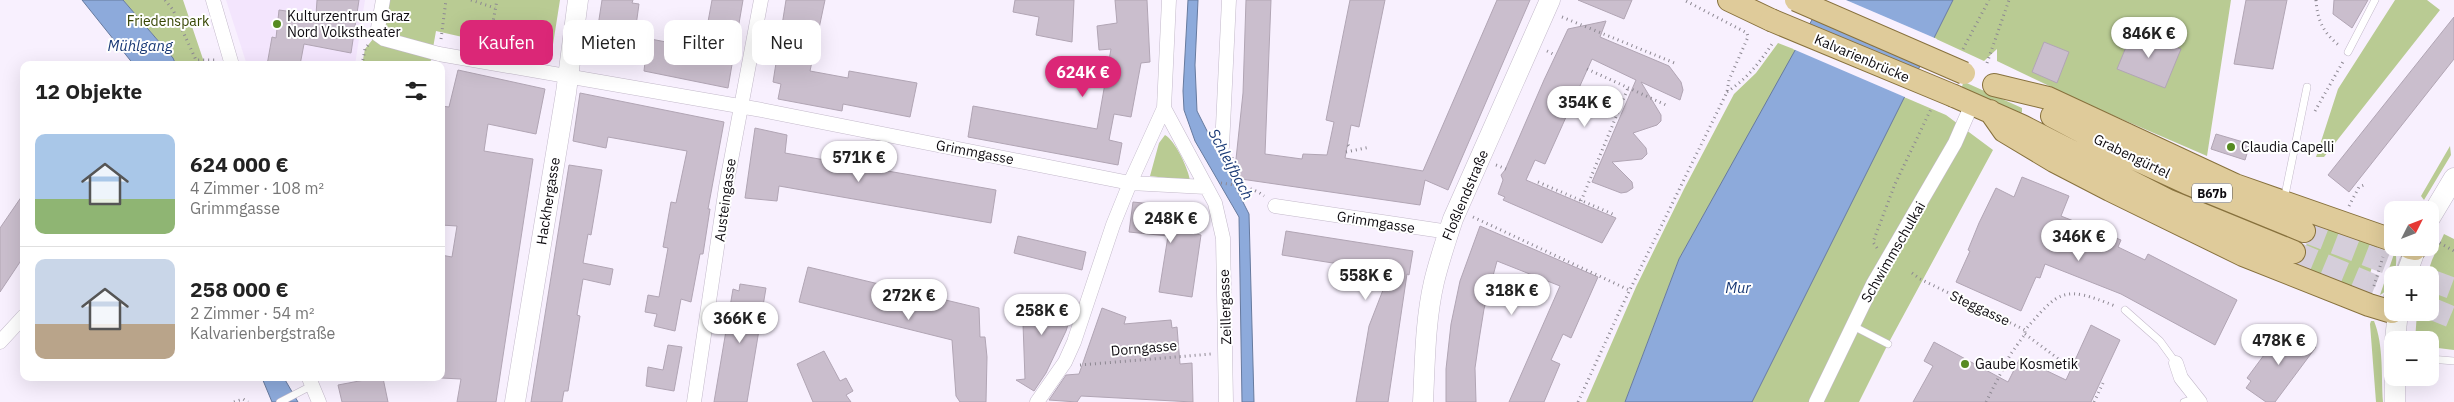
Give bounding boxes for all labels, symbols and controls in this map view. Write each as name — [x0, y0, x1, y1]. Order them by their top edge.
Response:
place label: Kulturzentrum Graz Nord Volkstheater — [287, 7, 410, 41]
park label: Friedenspark — [127, 12, 210, 30]
pin: 846K € — [2108, 17, 2190, 59]
marker: Kulturzentrum Graz Nord Volkstheater — [271, 18, 283, 30]
chip: Kaufen — [460, 20, 553, 65]
chip: Mieten — [563, 20, 654, 65]
chip: Filter — [664, 20, 742, 65]
chip: Neu — [752, 20, 821, 65]
text: 846K € — [2122, 23, 2176, 43]
street label: Kalvarienbrücke — [1812, 30, 1912, 86]
water label: Mühlgang — [107, 36, 174, 55]
pin: 624K € — [1042, 56, 1124, 98]
text: 624K € — [1056, 62, 1110, 82]
text: 12 Objekte — [35, 77, 142, 105]
icon: filters — [402, 77, 430, 105]
pin: 354K € — [1544, 86, 1626, 128]
text: 354K € — [1558, 92, 1612, 112]
water label: Schleifbach — [1204, 125, 1258, 203]
street label: Grabengürtel — [2091, 130, 2173, 182]
street label: Grimmgasse — [935, 136, 1016, 168]
place label: Claudia Capelli — [2241, 138, 2334, 156]
pin: 571K € — [818, 140, 900, 183]
marker: Claudia Capelli — [2225, 141, 2237, 153]
text: 571K € — [832, 147, 886, 167]
street label: Floßlendstraße — [1438, 147, 1492, 243]
text: 624 000 € — [190, 150, 289, 178]
icon: home — [75, 154, 135, 214]
street label: Hackhergasse — [532, 156, 564, 246]
street label: Austeingasse — [710, 157, 740, 243]
text: 4 Zimmer · 108 m² — [190, 178, 324, 198]
road number: B67b — [2192, 184, 2232, 202]
text: Grimmgasse — [190, 198, 280, 218]
street label: Schwimmschulkai — [1857, 198, 1929, 306]
north arrow — [2384, 201, 2439, 256]
map controls — [2384, 201, 2439, 386]
pin: 248K € — [1130, 202, 1212, 244]
street label: Grimmgasse — [1336, 207, 1417, 237]
text: 248K € — [1144, 208, 1198, 228]
pin: 346K € — [2038, 220, 2120, 262]
text: 346K € — [2052, 226, 2106, 246]
pin: 558K € — [1325, 258, 1407, 301]
text: 558K € — [1339, 265, 1393, 285]
button: + — [2384, 266, 2439, 321]
street label: Zeillergasse — [1215, 269, 1235, 345]
pin: 318K € — [1471, 274, 1553, 316]
text: 258 000 € — [190, 275, 289, 303]
pin: 272K € — [868, 278, 950, 321]
water label: Mur — [1725, 278, 1751, 297]
icon: home — [75, 279, 135, 339]
text: 318K € — [1485, 280, 1539, 300]
text: 272K € — [882, 285, 936, 305]
street label: Steggasse — [1947, 286, 2013, 330]
pin: 258K € — [1001, 294, 1083, 336]
text: 258K € — [1015, 300, 1069, 320]
pin: 366K € — [699, 302, 781, 344]
text: 2 Zimmer · 54 m² — [190, 303, 315, 323]
text: 366K € — [713, 308, 767, 328]
text: Kalvarienbergstraße — [190, 323, 335, 343]
pin: 478K € — [2238, 324, 2320, 366]
text: 478K € — [2252, 330, 2306, 350]
button: − — [2384, 331, 2439, 386]
street label: Dorngasse — [1110, 336, 1178, 360]
place label: Gaube Kosmetik — [1975, 355, 2079, 373]
marker: Gaube Kosmetik — [1959, 358, 1971, 370]

